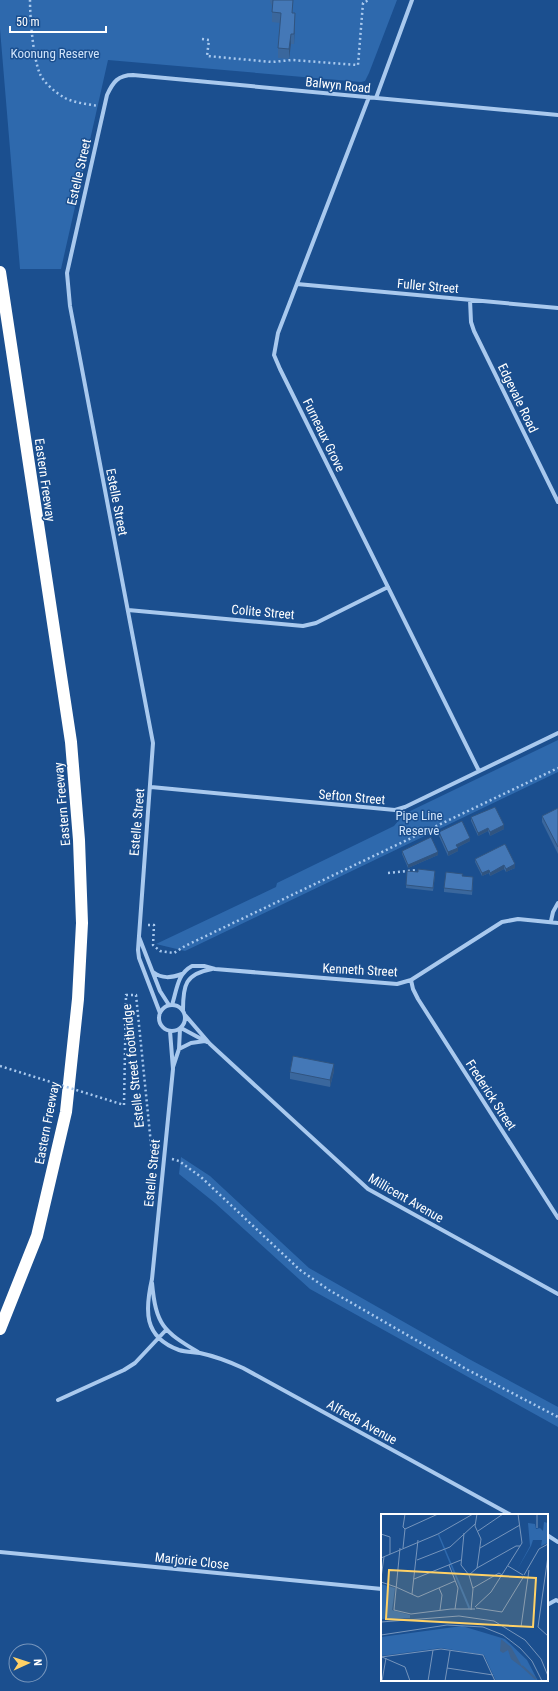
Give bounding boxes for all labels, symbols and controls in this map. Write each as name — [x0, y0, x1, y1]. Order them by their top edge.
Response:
scale bar — [10, 8, 106, 34]
text: 50 m — [16, 15, 40, 29]
park label: Koonung Reserve — [11, 46, 99, 61]
street label: Balwyn Road — [305, 74, 371, 96]
street label: Estelle Street — [64, 137, 94, 207]
street label: Fuller Street — [397, 276, 460, 296]
street label: Edgevale Road — [495, 361, 541, 435]
street label: Furneaux Grove — [300, 396, 348, 474]
street label: Eastern Freeway — [32, 437, 58, 523]
street label: Estelle Street — [103, 467, 131, 537]
street label: Colite Street — [231, 602, 295, 622]
street label: Eastern Freeway — [51, 761, 73, 846]
street label: Estelle Street — [127, 787, 147, 856]
street label: Sefton Street — [318, 787, 386, 807]
park label: Pipe Line Reserve — [395, 808, 443, 838]
street label: Kenneth Street — [322, 961, 398, 979]
street label: Estelle Street footbridge — [119, 1003, 147, 1129]
street label: Frederick Street — [463, 1057, 519, 1133]
street label: Eastern Freeway — [32, 1080, 62, 1166]
street label: Estelle Street — [141, 1138, 163, 1208]
street label: Millicent Avenue — [366, 1170, 446, 1226]
street label: Alfreda Avenue — [324, 1397, 400, 1447]
inset map — [381, 1514, 548, 1681]
street label: Marjorie Close — [154, 1550, 230, 1572]
north arrow — [8, 1643, 48, 1683]
text: N — [31, 1659, 44, 1666]

